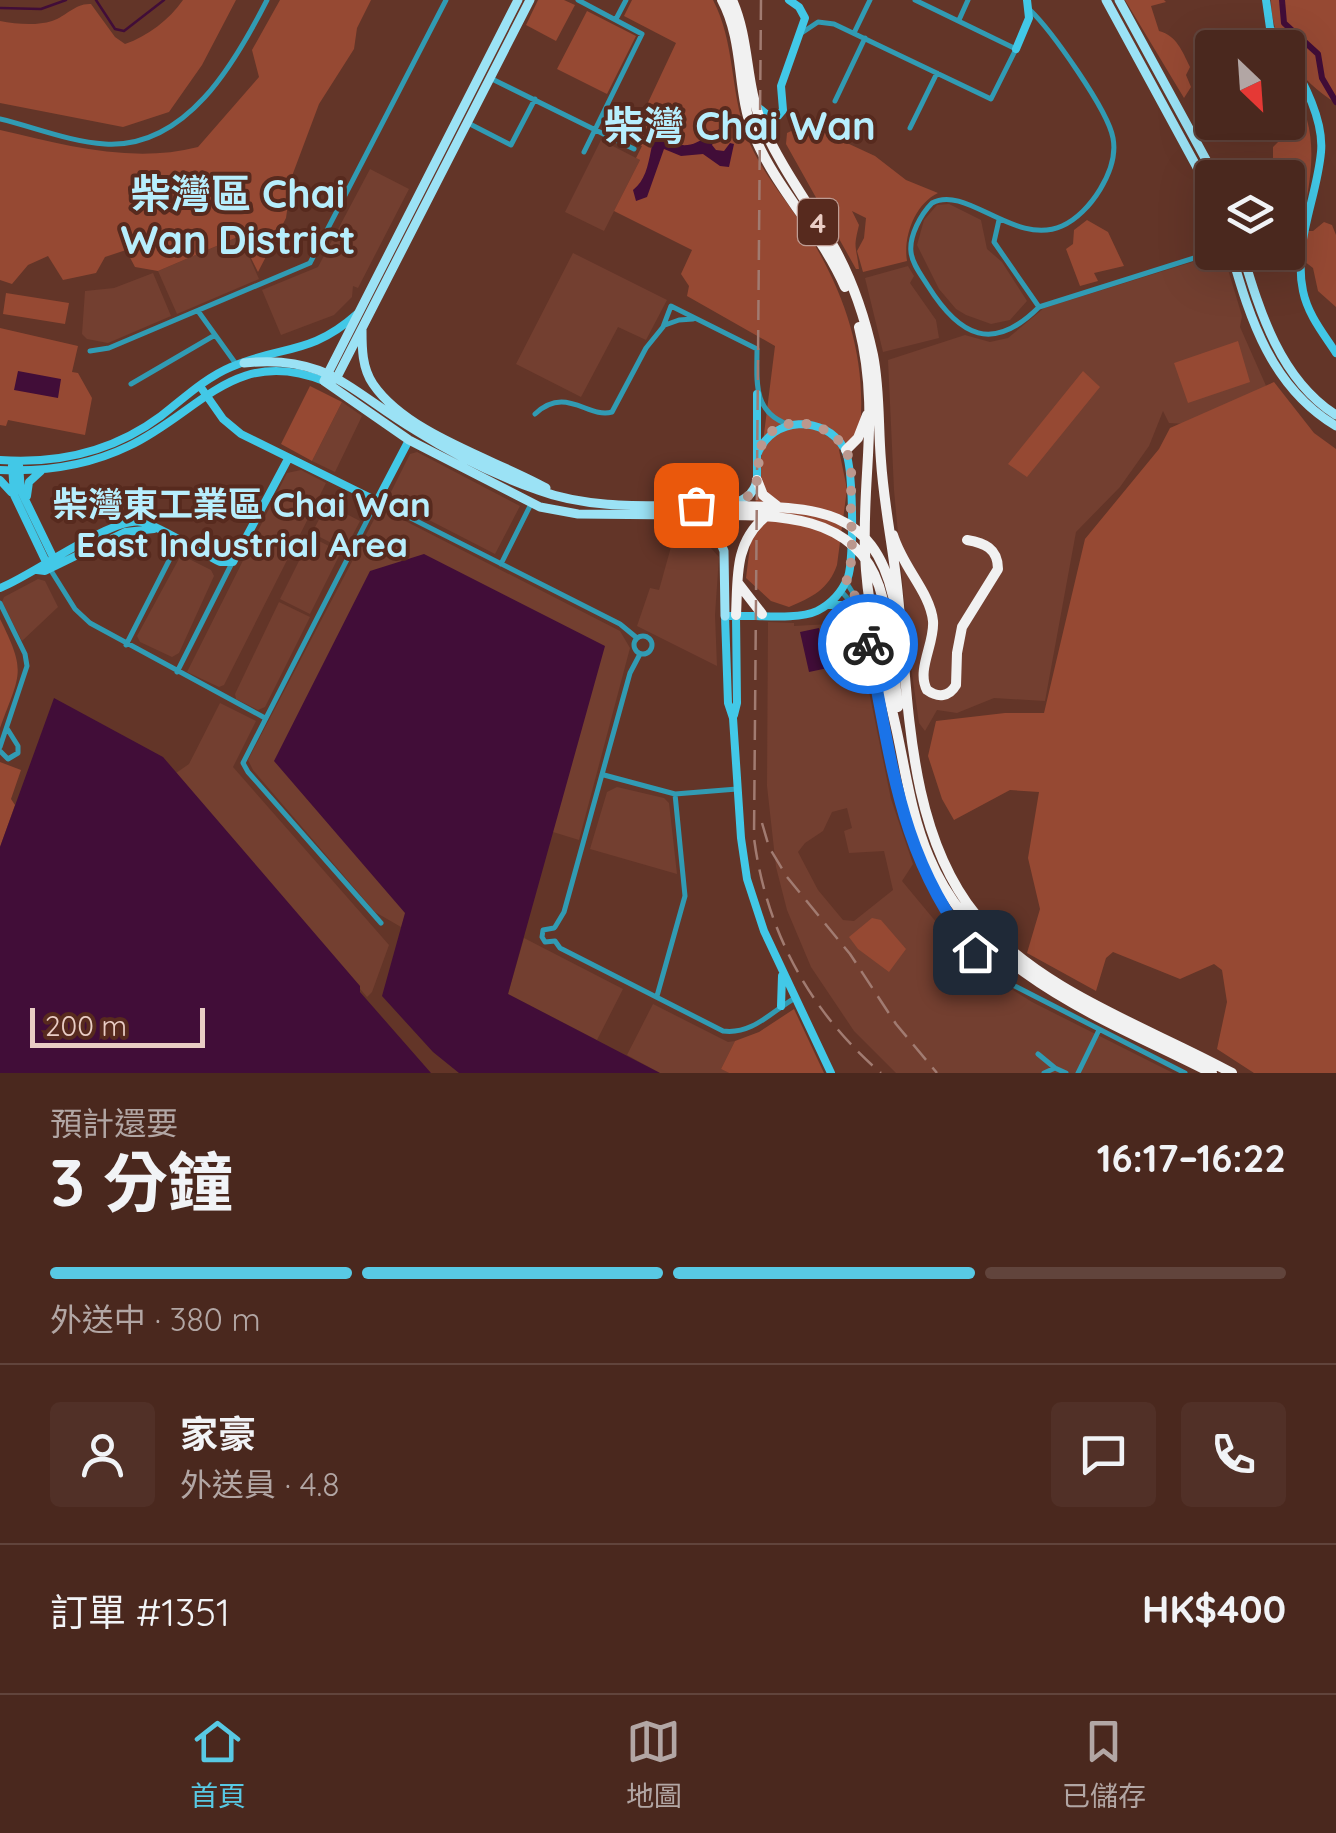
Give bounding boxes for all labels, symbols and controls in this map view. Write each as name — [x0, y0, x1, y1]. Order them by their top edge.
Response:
north arrow — [1195, 30, 1305, 140]
map controls — [1195, 30, 1305, 270]
district label: 柴灣 Chai Wan — [604, 100, 876, 150]
button: layers — [1195, 160, 1305, 270]
district label: 柴灣區 Chai Wan District — [120, 168, 356, 264]
road number: 4 — [798, 199, 838, 245]
pin — [654, 463, 739, 548]
icon: bag — [669, 478, 724, 533]
district label: 柴灣東工業區 Chai Wan East Industrial Area — [53, 482, 431, 566]
courier — [818, 594, 918, 694]
icon: bike — [841, 617, 896, 672]
pin — [933, 910, 1018, 995]
icon: home — [948, 925, 1003, 980]
scale bar — [30, 1003, 205, 1048]
text: 200 m — [45, 1008, 127, 1043]
text: 預計還要 — [50, 1103, 178, 1143]
text: 16:17–16:22 — [1097, 1134, 1286, 1182]
text: 3 分鐘 — [50, 1141, 233, 1222]
text: 外送中 · 380 m — [50, 1299, 261, 1339]
button: person — [50, 1402, 155, 1507]
button: chat — [1051, 1402, 1156, 1507]
button: phone — [1181, 1402, 1286, 1507]
text: 家豪 — [180, 1410, 256, 1458]
text: 外送員 · 4.8 — [180, 1464, 340, 1504]
text: HK$400 — [1142, 1585, 1286, 1633]
text: 訂單 #1351 — [50, 1588, 230, 1636]
tab: 首頁 — [190, 1714, 246, 1814]
tab: 地圖 — [626, 1714, 682, 1814]
tab: 已儲存 — [1062, 1714, 1146, 1814]

